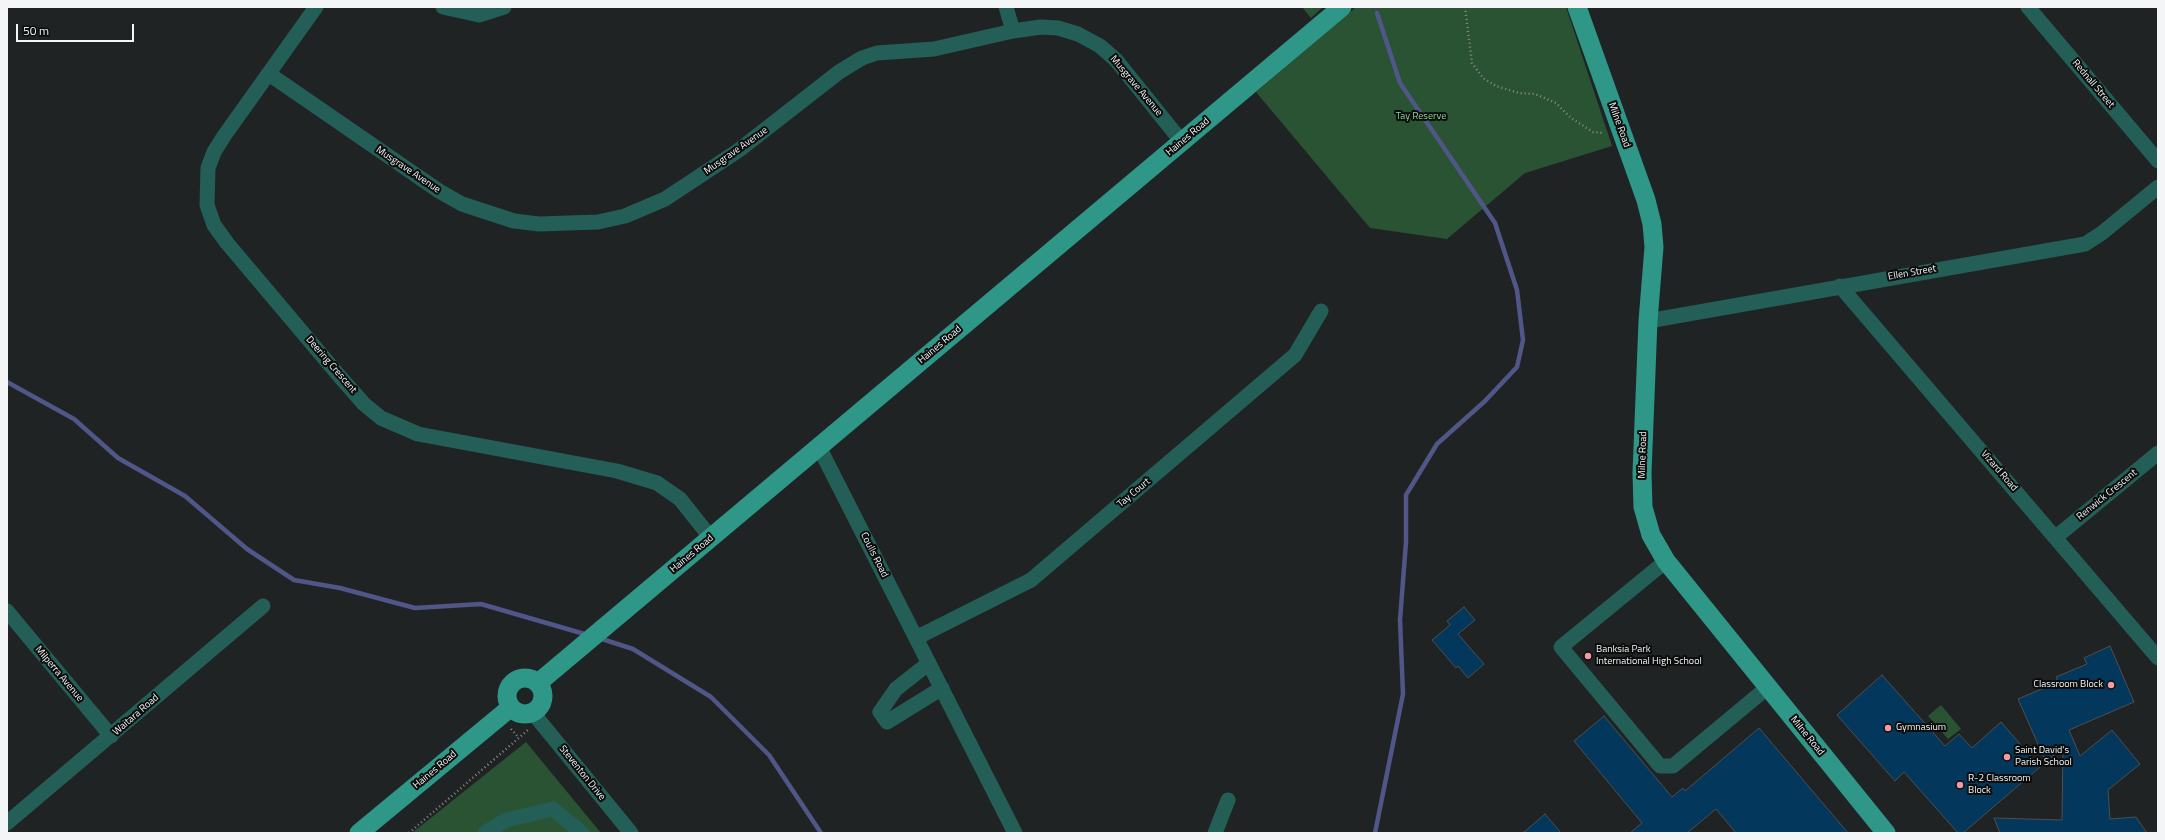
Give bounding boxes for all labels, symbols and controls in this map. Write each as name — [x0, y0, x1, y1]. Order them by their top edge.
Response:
scale bar — [18, 16, 136, 42]
text: 50 m — [23, 21, 49, 40]
street label: Musgrave Avenue — [1107, 53, 1165, 119]
street label: Rednall Street — [2069, 57, 2117, 111]
street label: Milne Road — [1605, 101, 1633, 149]
park label: Tay Reserve — [1396, 111, 1446, 123]
street label: Haines Road — [1164, 115, 1212, 159]
street label: Musgrave Avenue — [702, 125, 770, 177]
street label: Musgrave Avenue — [374, 144, 442, 196]
street label: Ellen Street — [1887, 263, 1937, 283]
street label: Haines Road — [916, 323, 964, 367]
street label: Deering Crescent — [303, 334, 359, 396]
street label: Milne Road — [1636, 431, 1650, 479]
street label: Vizard Road — [1978, 448, 2020, 494]
street label: Renwick Crescent — [2074, 467, 2140, 523]
street label: Tay Court — [1115, 476, 1153, 510]
street label: Coulls Road — [858, 530, 890, 580]
street label: Haines Road — [668, 532, 716, 576]
street label: Milperra Avenue — [32, 644, 86, 704]
place label: Banksia Park International High School — [1596, 644, 1702, 668]
marker: Banksia Park International High School — [1583, 651, 1593, 661]
place label: Classroom Block — [2034, 679, 2103, 691]
marker: Classroom Block — [2106, 680, 2116, 690]
street label: Waitara Road — [111, 692, 161, 738]
street label: Milne Road — [1787, 714, 1827, 758]
place label: Gymnasium — [1896, 722, 1946, 734]
marker: Gymnasium — [1883, 723, 1893, 733]
street label: Steventon Drive — [556, 743, 608, 803]
place label: Saint David's Parish School — [2015, 745, 2072, 768]
street label: Haines Road — [411, 748, 459, 792]
marker: Saint David's Parish School — [2002, 752, 2012, 762]
place label: R-2 Classroom Block — [1968, 773, 2031, 796]
marker: R-2 Classroom Block — [1955, 780, 1965, 790]

